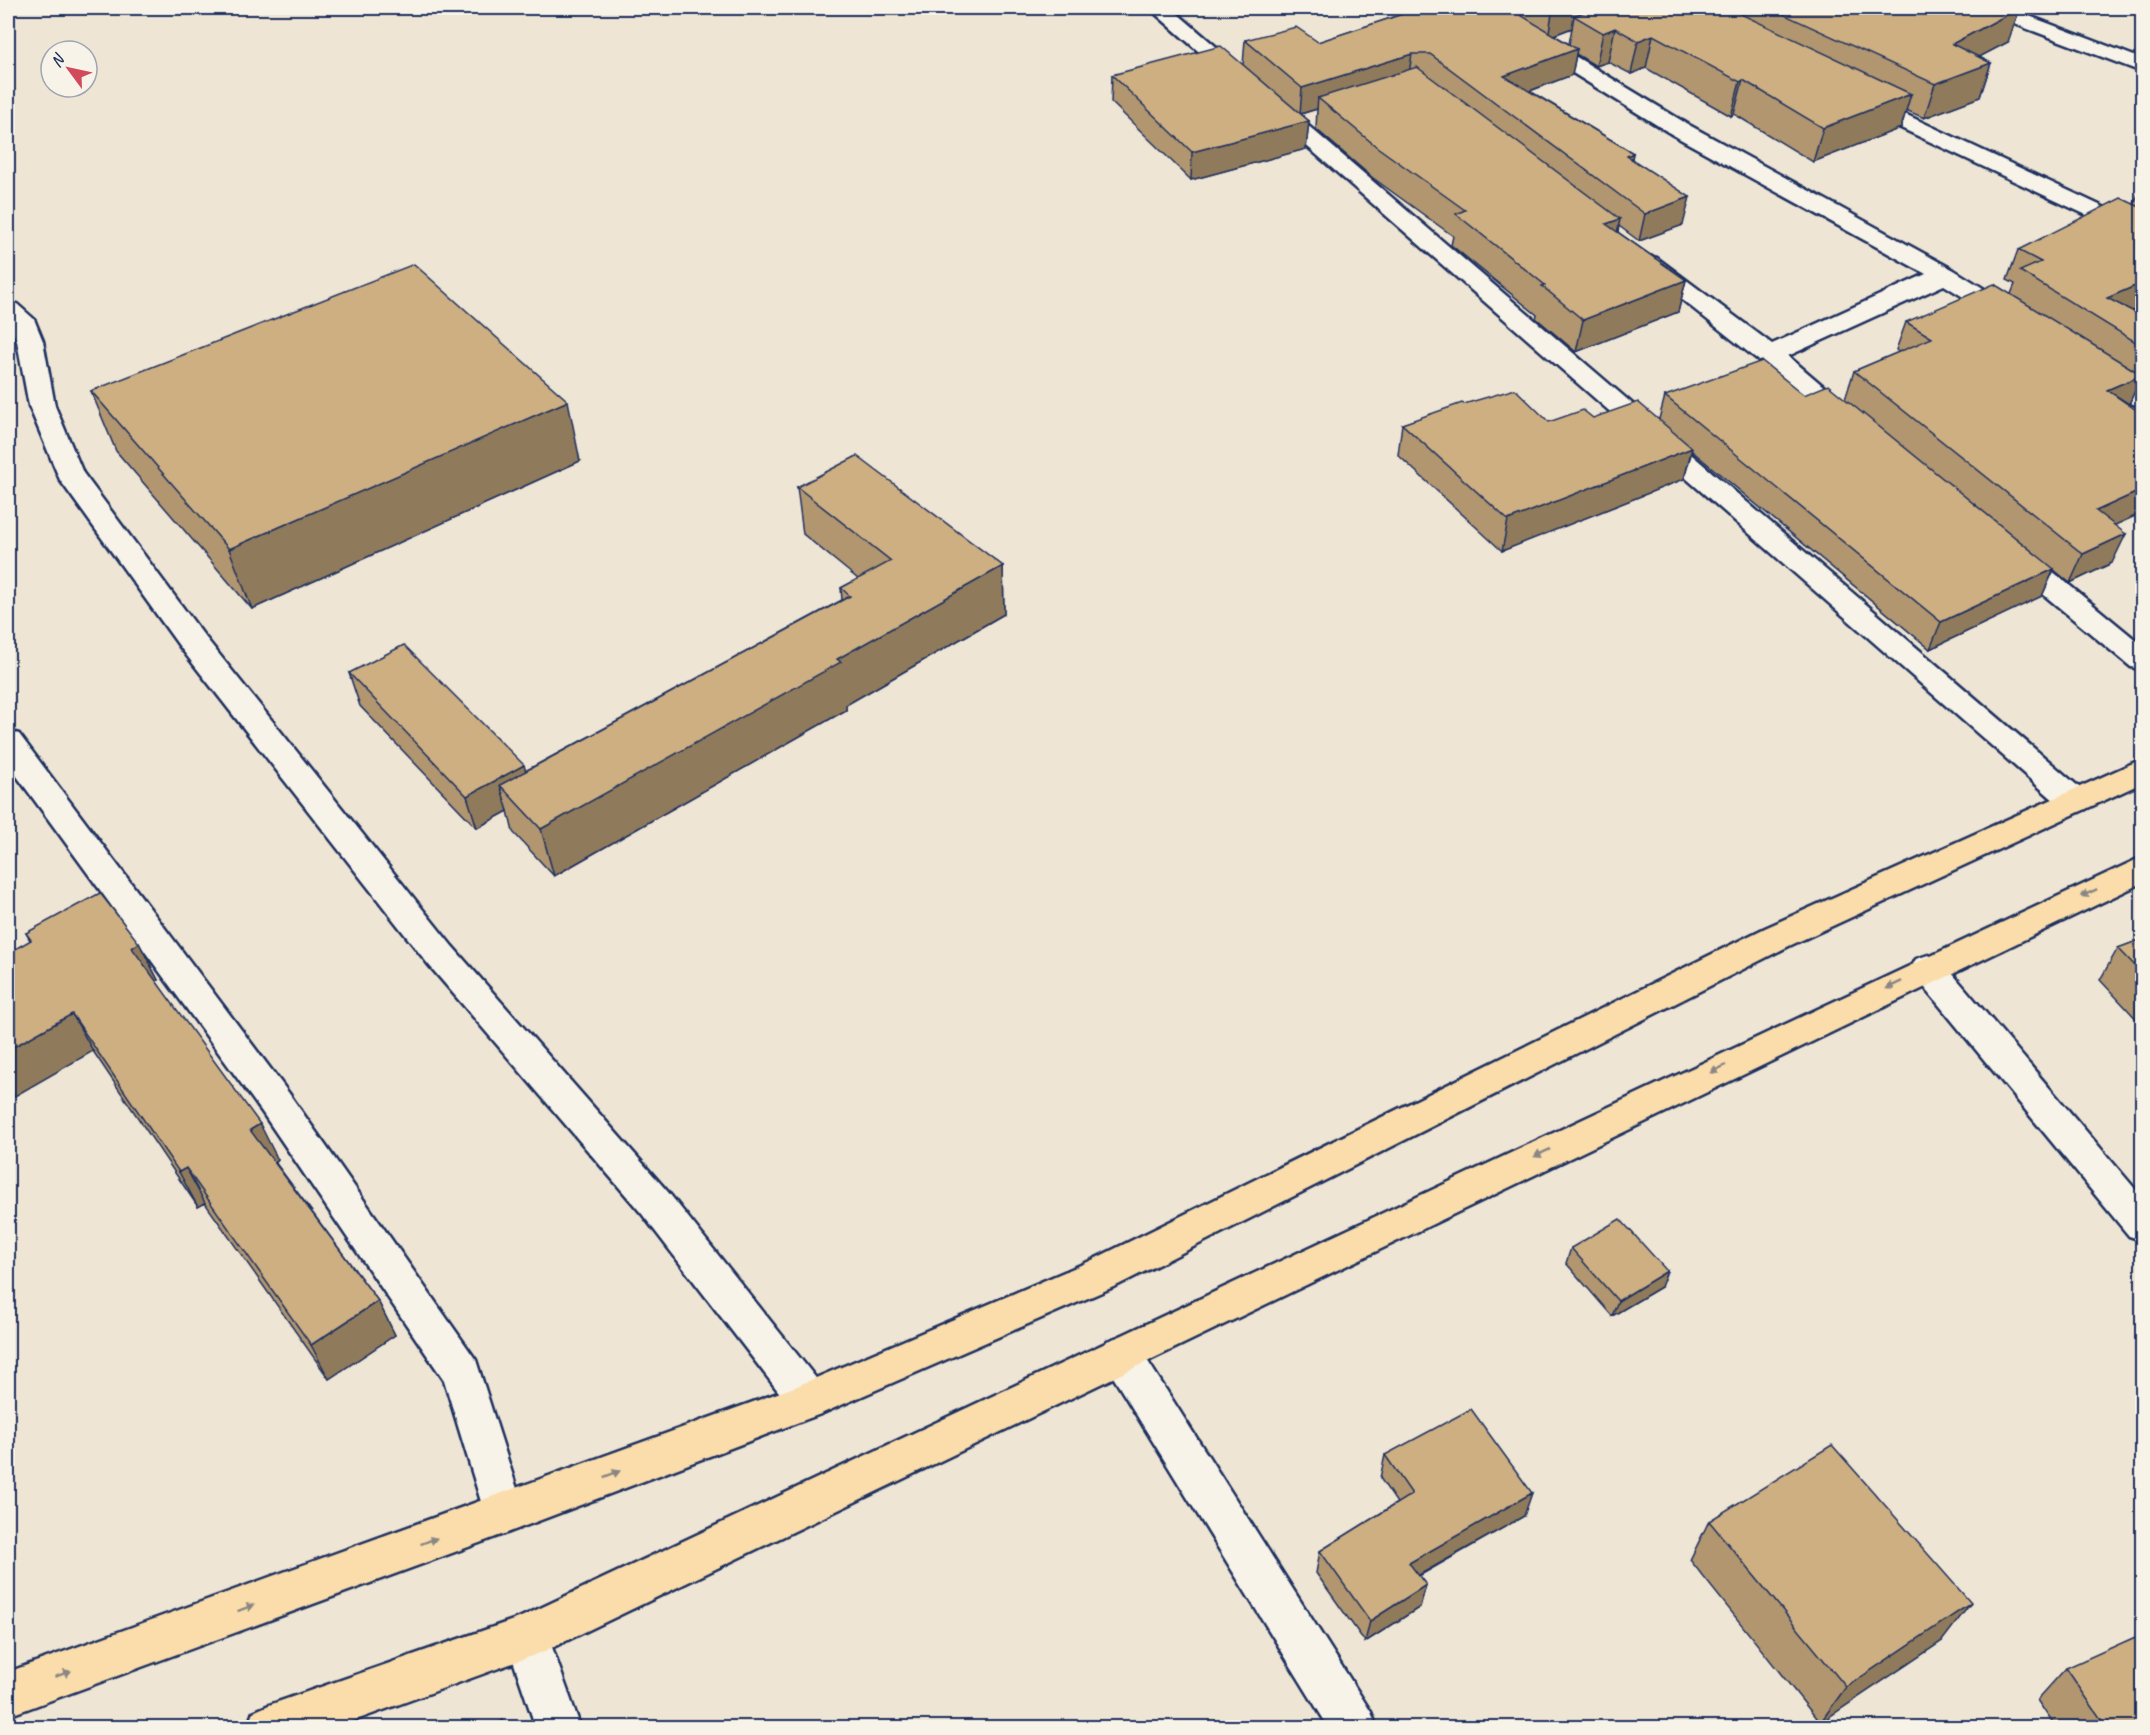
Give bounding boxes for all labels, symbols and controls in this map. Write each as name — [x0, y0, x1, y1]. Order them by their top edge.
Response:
north arrow — [39, 39, 99, 99]
text: N — [46, 49, 70, 71]
one-way arrow — [2081, 889, 2098, 898]
one-way arrow — [1885, 980, 1902, 989]
one-way arrow — [1709, 1064, 1726, 1073]
one-way arrow — [1533, 1148, 1550, 1157]
one-way arrow — [603, 1468, 621, 1478]
one-way arrow — [420, 1536, 438, 1546]
one-way arrow — [237, 1602, 255, 1612]
one-way arrow — [54, 1669, 72, 1679]

